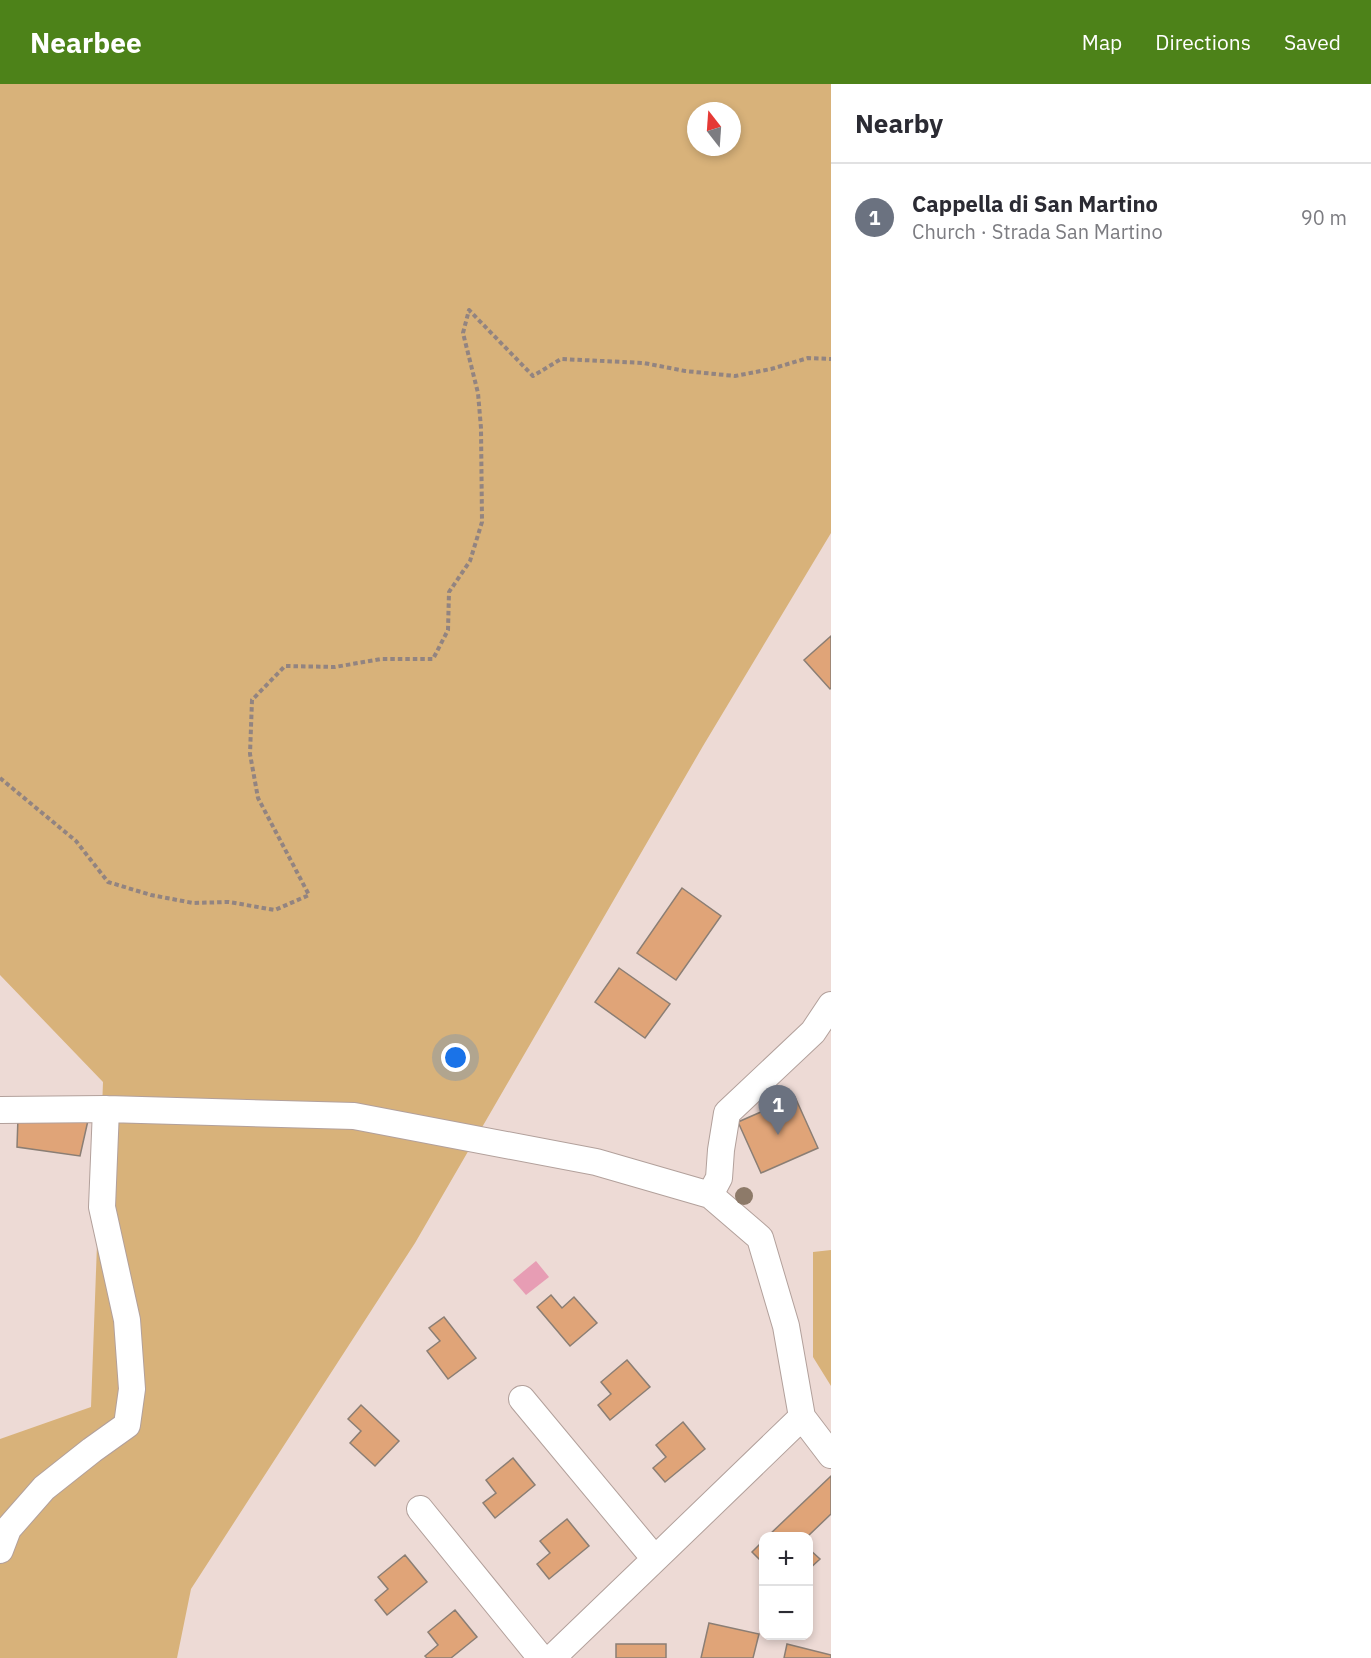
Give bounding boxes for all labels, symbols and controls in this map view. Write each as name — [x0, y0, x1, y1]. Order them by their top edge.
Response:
text: Nearbee — [30, 24, 142, 61]
text: Map — [1082, 28, 1122, 56]
text: Directions — [1155, 28, 1251, 56]
text: Saved — [1284, 28, 1341, 56]
north arrow — [687, 102, 741, 156]
text: Nearby — [855, 106, 943, 140]
text: Cappella di San Martino — [912, 189, 1158, 218]
text: 1 — [869, 204, 881, 231]
text: 90 m — [1301, 204, 1347, 231]
text: Church · Strada San Martino — [912, 218, 1163, 245]
your location — [441, 1043, 470, 1072]
pin: 1 — [758, 1086, 798, 1135]
map controls — [759, 1532, 813, 1640]
button: + — [759, 1532, 813, 1586]
button: − — [759, 1586, 813, 1640]

